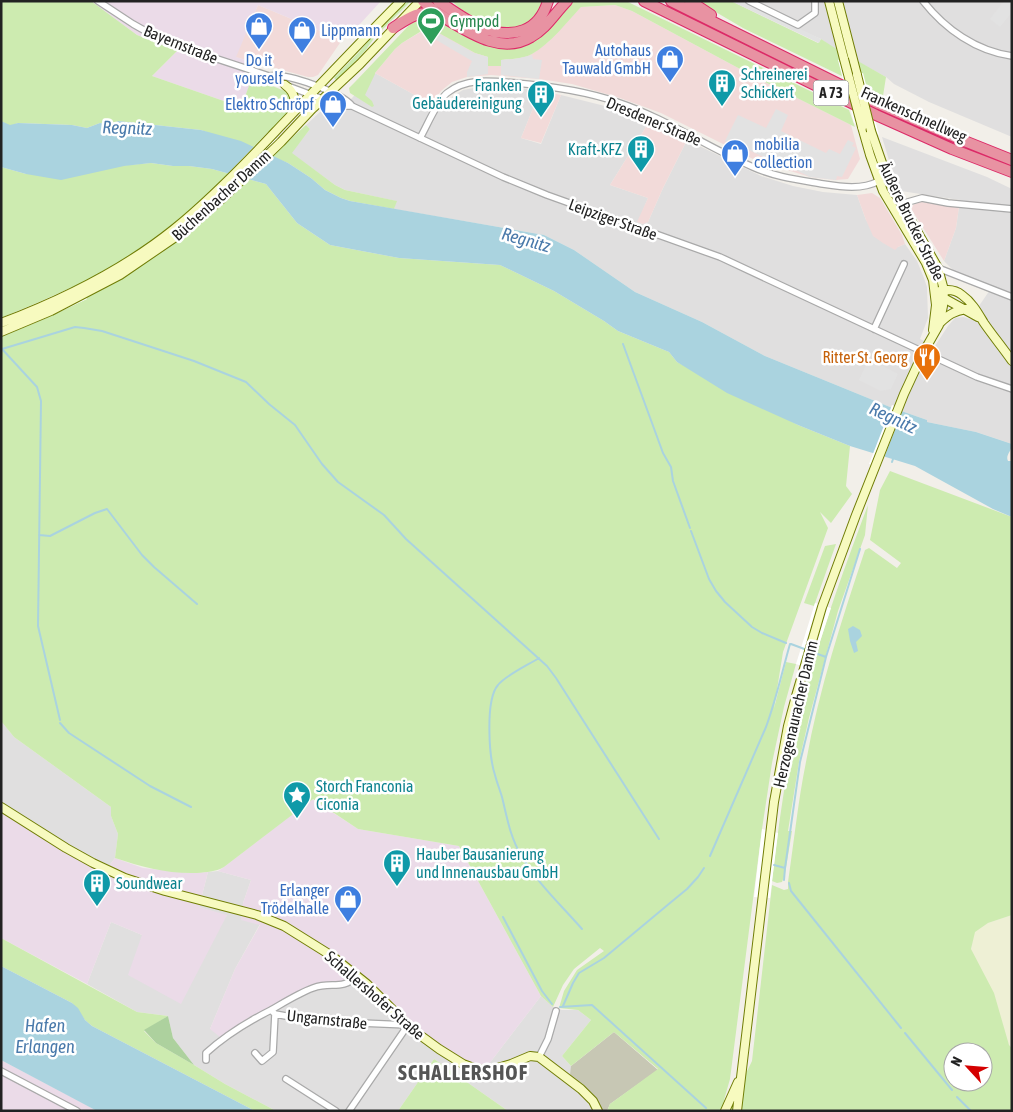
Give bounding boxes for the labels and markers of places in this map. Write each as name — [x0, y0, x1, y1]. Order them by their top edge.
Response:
sports icon: Gympod — [416, 6, 446, 45]
shop icon: Do it yourself — [244, 11, 274, 50]
place label: Gympod — [450, 12, 499, 31]
shop icon: Lippmann — [287, 15, 317, 54]
place label: Lippmann — [321, 21, 381, 40]
place label: Autohaus Tauwald GmbH — [562, 41, 651, 77]
shop icon: Autohaus Tauwald GmbH — [655, 44, 685, 83]
place label: Do it yourself — [235, 51, 284, 88]
place label: Schreinerei Schickert — [741, 65, 808, 101]
building icon: Schreinerei Schickert — [707, 68, 737, 107]
place label: Franken Gebäudereinigung — [412, 76, 522, 113]
building icon: Franken Gebäudereinigung — [526, 79, 556, 118]
shop icon: Elektro Schröpf — [318, 89, 348, 128]
place label: Elektro Schröpf — [225, 95, 315, 114]
building icon: Kraft-KFZ — [626, 134, 656, 173]
place label: mobilia collection — [754, 135, 812, 171]
shop icon: mobilia collection — [720, 138, 750, 177]
place label: Kraft-KFZ — [568, 140, 622, 158]
restaurant icon: Ritter St. Georg — [912, 342, 942, 381]
place label: Ritter St. Georg — [822, 348, 908, 367]
place label: Storch Franconia Ciconia — [316, 777, 413, 813]
place icon: Storch Franconia Ciconia — [282, 780, 312, 819]
place label: Hauber Bausanierung und Innenausbau GmbH — [416, 845, 559, 881]
building icon: Hauber Bausanierung und Innenausbau GmbH — [382, 848, 412, 887]
building icon: Soundwear — [82, 868, 112, 907]
place label: Soundwear — [116, 874, 182, 892]
place label: Erlanger Trödelhalle — [261, 881, 329, 917]
shop icon: Erlanger Trödelhalle — [333, 884, 363, 923]

